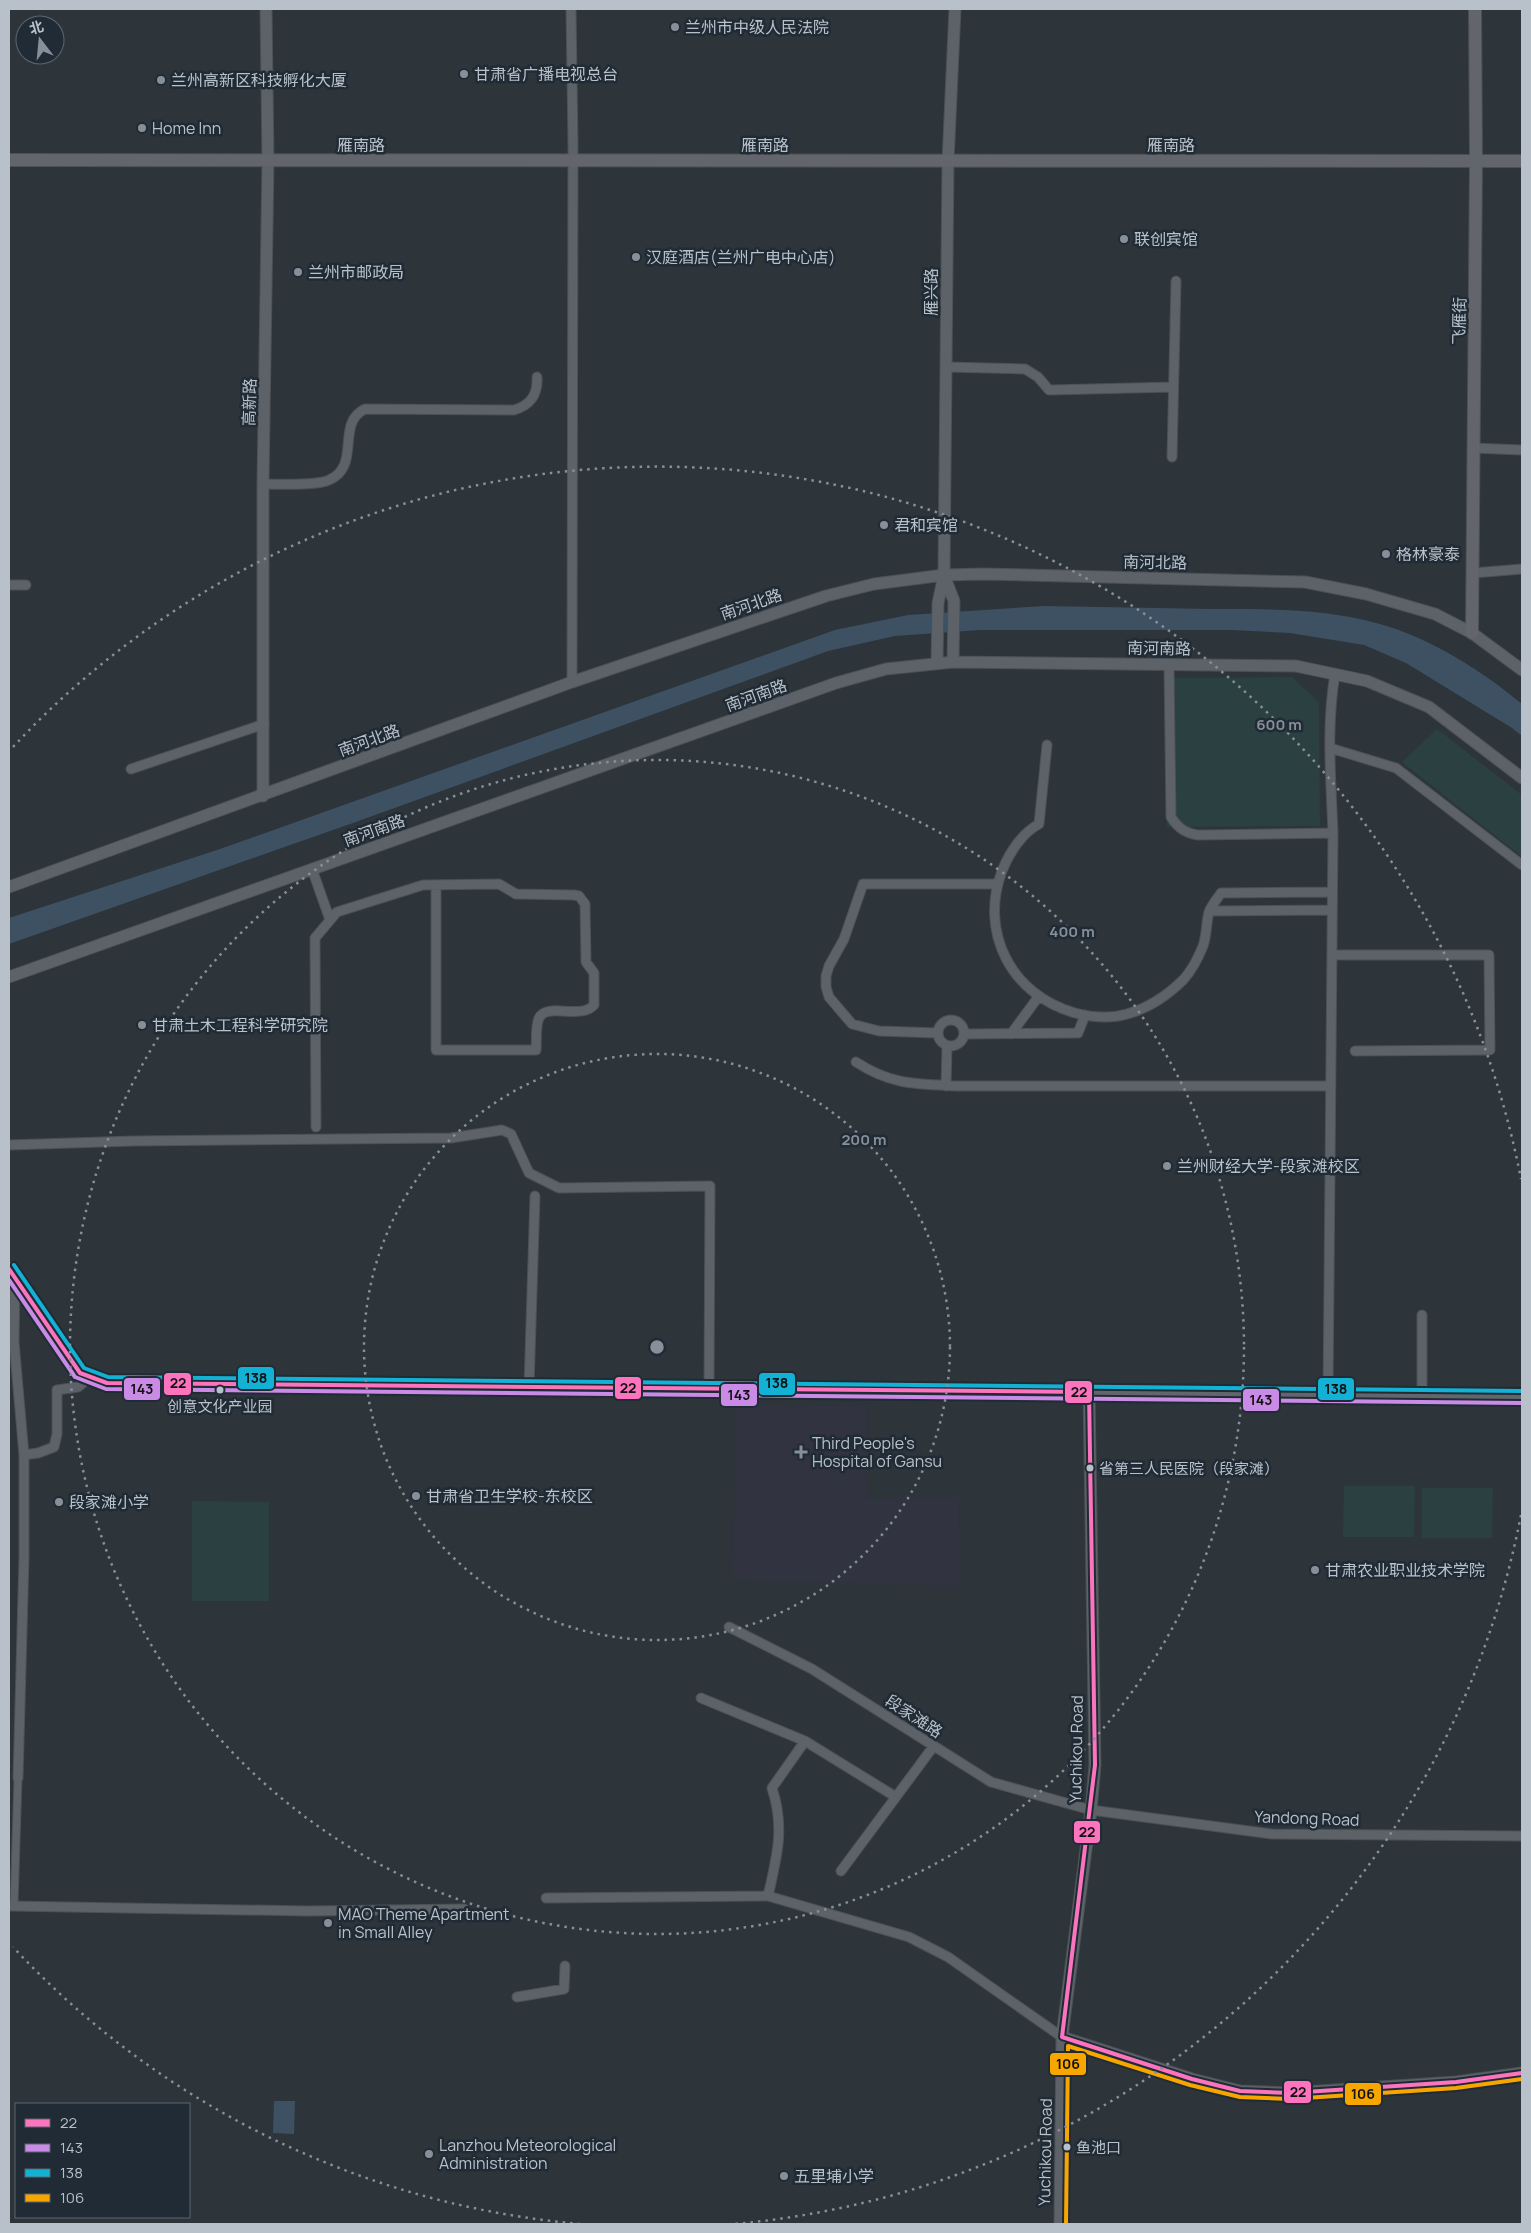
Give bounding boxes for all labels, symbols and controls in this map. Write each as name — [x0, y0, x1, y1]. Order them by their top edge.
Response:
north arrow — [15, 15, 65, 65]
text: 北 — [27, 16, 46, 38]
place label: 兰州市中级人民法院 — [685, 16, 829, 38]
marker: 兰州市中级人民法院 — [669, 21, 681, 33]
place label: 甘肃省广播电视总台 — [474, 63, 618, 85]
marker: 甘肃省广播电视总台 — [458, 68, 470, 80]
place label: 兰州高新区科技孵化大厦 — [171, 69, 347, 91]
marker: 兰州高新区科技孵化大厦 — [155, 74, 167, 86]
place label: Home Inn — [152, 117, 221, 139]
marker: Home Inn — [136, 122, 148, 134]
street label: 雁南路 — [337, 134, 385, 156]
street label: 雁南路 — [741, 134, 789, 156]
street label: 雁南路 — [1147, 134, 1195, 156]
place label: 联创宾馆 — [1134, 228, 1198, 250]
marker: 联创宾馆 — [1118, 233, 1130, 245]
place label: 汉庭酒店(兰州广电中心店) — [646, 246, 836, 268]
marker: 汉庭酒店(兰州广电中心店) — [630, 251, 642, 263]
place label: 兰州市邮政局 — [308, 261, 404, 283]
marker: 兰州市邮政局 — [292, 266, 304, 278]
street label: 雁兴路 — [920, 268, 942, 316]
street label: 飞雁街 — [1448, 297, 1470, 345]
street label: 高新路 — [237, 378, 261, 426]
place label: 君和宾馆 — [894, 514, 958, 536]
marker: 君和宾馆 — [878, 519, 890, 531]
place label: 格林豪泰 — [1396, 543, 1460, 565]
marker: 格林豪泰 — [1380, 548, 1392, 560]
street label: 南河北路 — [1123, 550, 1187, 574]
street label: 南河北路 — [717, 583, 785, 625]
street label: 南河南路 — [1127, 636, 1191, 660]
street label: 南河南路 — [722, 674, 790, 716]
text: 600 m — [1256, 714, 1302, 735]
street label: 南河北路 — [335, 719, 403, 761]
street label: 南河南路 — [340, 809, 408, 851]
text: 400 m — [1049, 921, 1095, 942]
place label: 甘肃土木工程科学研究院 — [152, 1014, 328, 1036]
marker: 甘肃土木工程科学研究院 — [136, 1019, 148, 1031]
text: 200 m — [841, 1129, 887, 1150]
place label: 兰州财经大学-段家滩校区 — [1177, 1155, 1360, 1177]
marker: 兰州财经大学-段家滩校区 — [1161, 1160, 1173, 1172]
centre of rings — [648, 1338, 666, 1356]
line badge: 138 — [237, 1366, 275, 1390]
text: 138 — [245, 1368, 267, 1387]
line badge: 22 — [163, 1372, 192, 1396]
line badge: 138 — [758, 1372, 796, 1396]
text: 22 — [170, 1373, 186, 1392]
text: 138 — [766, 1373, 788, 1392]
line badge: 22 — [614, 1376, 642, 1400]
line badge: 143 — [123, 1377, 161, 1401]
line badge: 138 — [1317, 1377, 1355, 1401]
text: 22 — [620, 1378, 636, 1397]
text: 143 — [131, 1379, 153, 1398]
text: 138 — [1325, 1379, 1347, 1398]
line badge: 22 — [1064, 1380, 1093, 1404]
text: 22 — [1071, 1382, 1087, 1401]
line badge: 143 — [720, 1383, 758, 1407]
marker: 创意文化产业园 — [215, 1385, 225, 1395]
text: 143 — [728, 1385, 750, 1404]
line badge: 143 — [1242, 1388, 1280, 1412]
text: 143 — [1250, 1390, 1272, 1409]
place label: 创意文化产业园 — [167, 1396, 273, 1417]
place label: Third People's Hospital of Gansu — [812, 1432, 942, 1472]
marker: Third People's Hospital of Gansu — [794, 1445, 808, 1459]
place label: 省第三人民医院（段家滩） — [1099, 1458, 1279, 1479]
marker: 省第三人民医院（段家滩） — [1085, 1463, 1095, 1473]
place label: 甘肃省卫生学校-东校区 — [426, 1485, 593, 1507]
marker: 甘肃省卫生学校-东校区 — [410, 1490, 422, 1502]
place label: 段家滩小学 — [69, 1491, 149, 1513]
marker: 段家滩小学 — [53, 1496, 65, 1508]
place label: 甘肃农业职业技术学院 — [1325, 1559, 1485, 1581]
marker: 甘肃农业职业技术学院 — [1309, 1564, 1321, 1576]
street label: 段家滩路 — [881, 1689, 947, 1743]
street label: Yuchikou Road — [1064, 1695, 1088, 1803]
street label: Yandong Road — [1254, 1805, 1360, 1831]
line badge: 22 — [1073, 1820, 1101, 1844]
text: 22 — [1079, 1822, 1095, 1841]
place label: MAO Theme Apartment in Small Alley — [338, 1903, 509, 1943]
marker: MAO Theme Apartment in Small Alley — [322, 1917, 334, 1929]
line badge: 106 — [1049, 2052, 1087, 2076]
text: 106 — [1056, 2054, 1080, 2073]
line badge: 22 — [1283, 2080, 1312, 2104]
text: 22 — [1290, 2082, 1306, 2101]
line badge: 106 — [1344, 2082, 1382, 2106]
text: 106 — [1351, 2084, 1375, 2103]
street label: Yuchikou Road — [1033, 2098, 1057, 2206]
legend — [15, 2103, 190, 2218]
text: 22 — [60, 2112, 77, 2133]
place label: Lanzhou Meteorological Administration — [439, 2134, 616, 2174]
text: 143 — [60, 2137, 83, 2158]
place label: 鱼池口 — [1076, 2137, 1121, 2158]
marker: 鱼池口 — [1062, 2142, 1072, 2152]
marker: Lanzhou Meteorological Administration — [423, 2148, 435, 2160]
text: 138 — [60, 2162, 83, 2183]
place label: 五里埔小学 — [794, 2165, 874, 2187]
marker: 五里埔小学 — [778, 2170, 790, 2182]
text: 106 — [60, 2187, 84, 2208]

